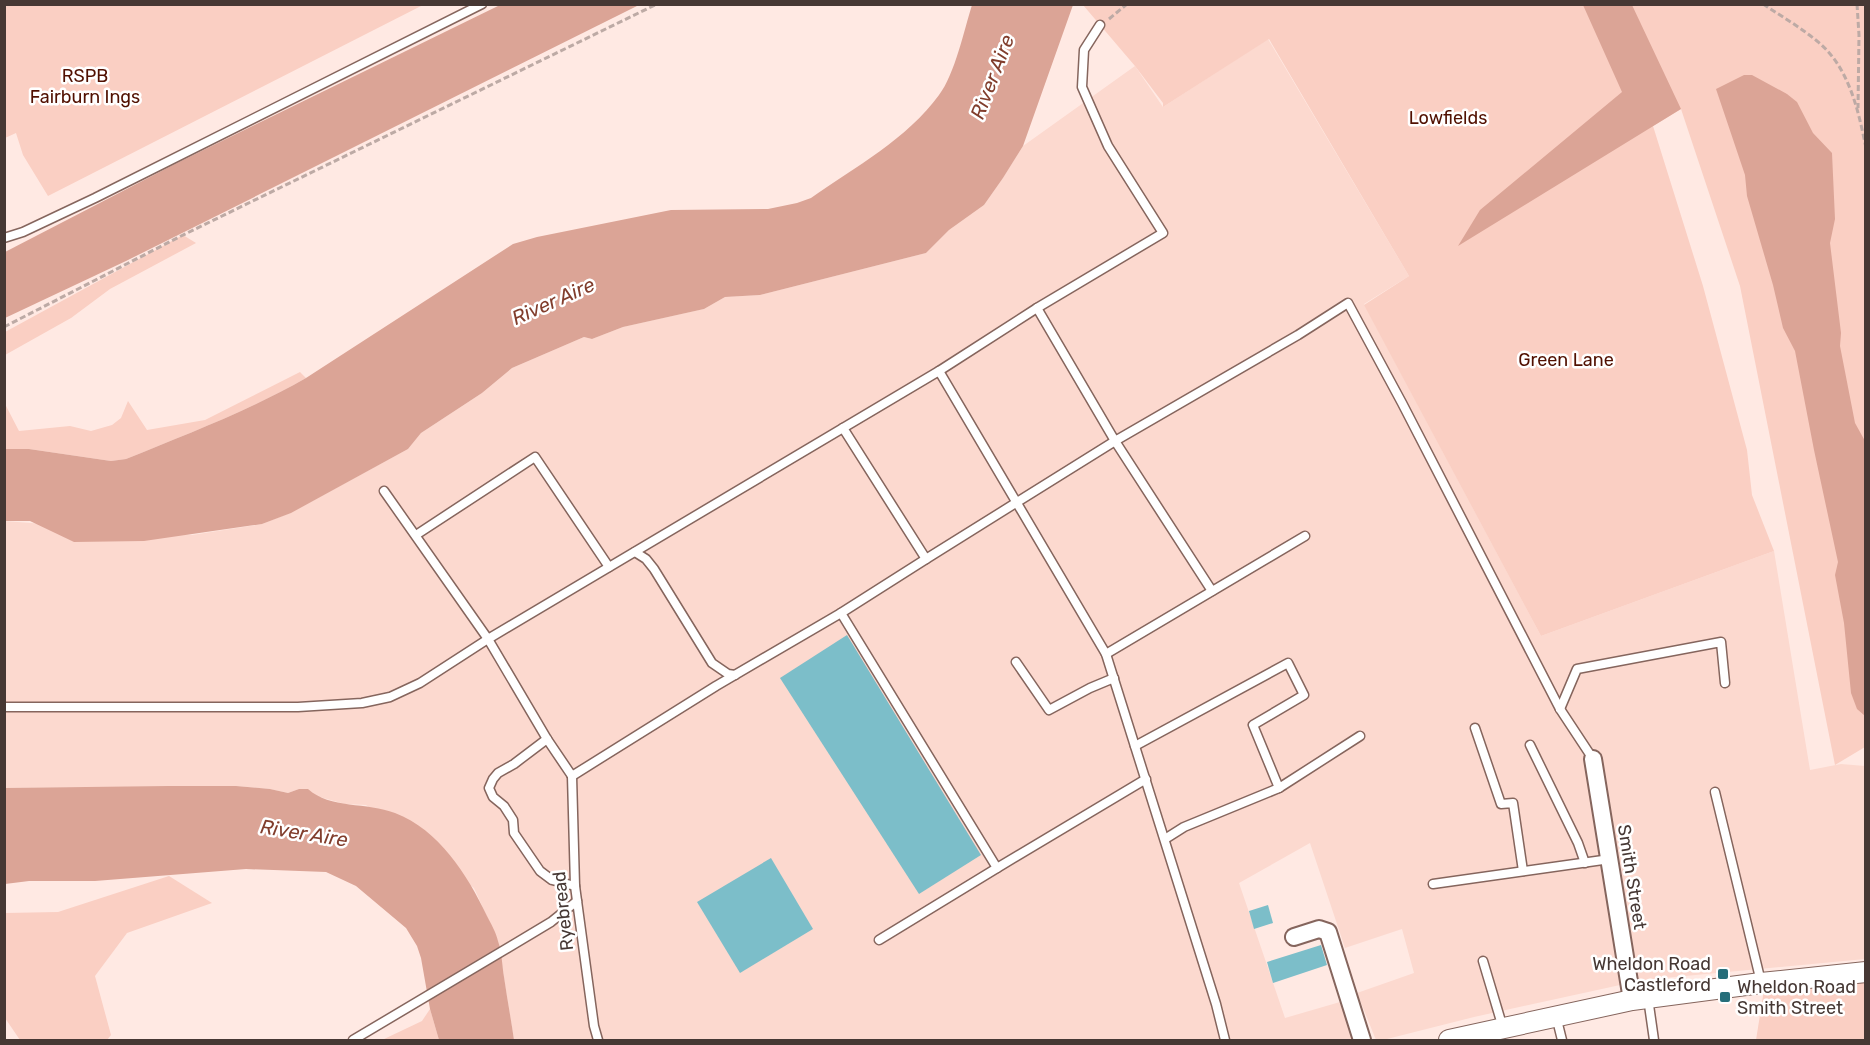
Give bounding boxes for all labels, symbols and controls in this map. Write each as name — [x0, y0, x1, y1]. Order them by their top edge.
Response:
water label: River Aire — [965, 31, 1019, 123]
park label: RSPB Fairburn Ings — [30, 65, 140, 108]
park label: Lowfields — [1409, 107, 1487, 129]
water label: River Aire — [508, 272, 598, 330]
park label: Green Lane — [1518, 349, 1614, 371]
water label: River Aire — [258, 814, 350, 852]
street label: Smith Street — [1613, 823, 1651, 931]
street label: Ryebread — [548, 870, 578, 952]
place label: Wheldon Road Castleford — [1592, 953, 1711, 996]
marker: Wheldon Road Castleford — [1716, 967, 1730, 981]
place label: Wheldon Road Smith Street — [1737, 976, 1856, 1019]
marker: Wheldon Road Smith Street — [1718, 990, 1732, 1004]

